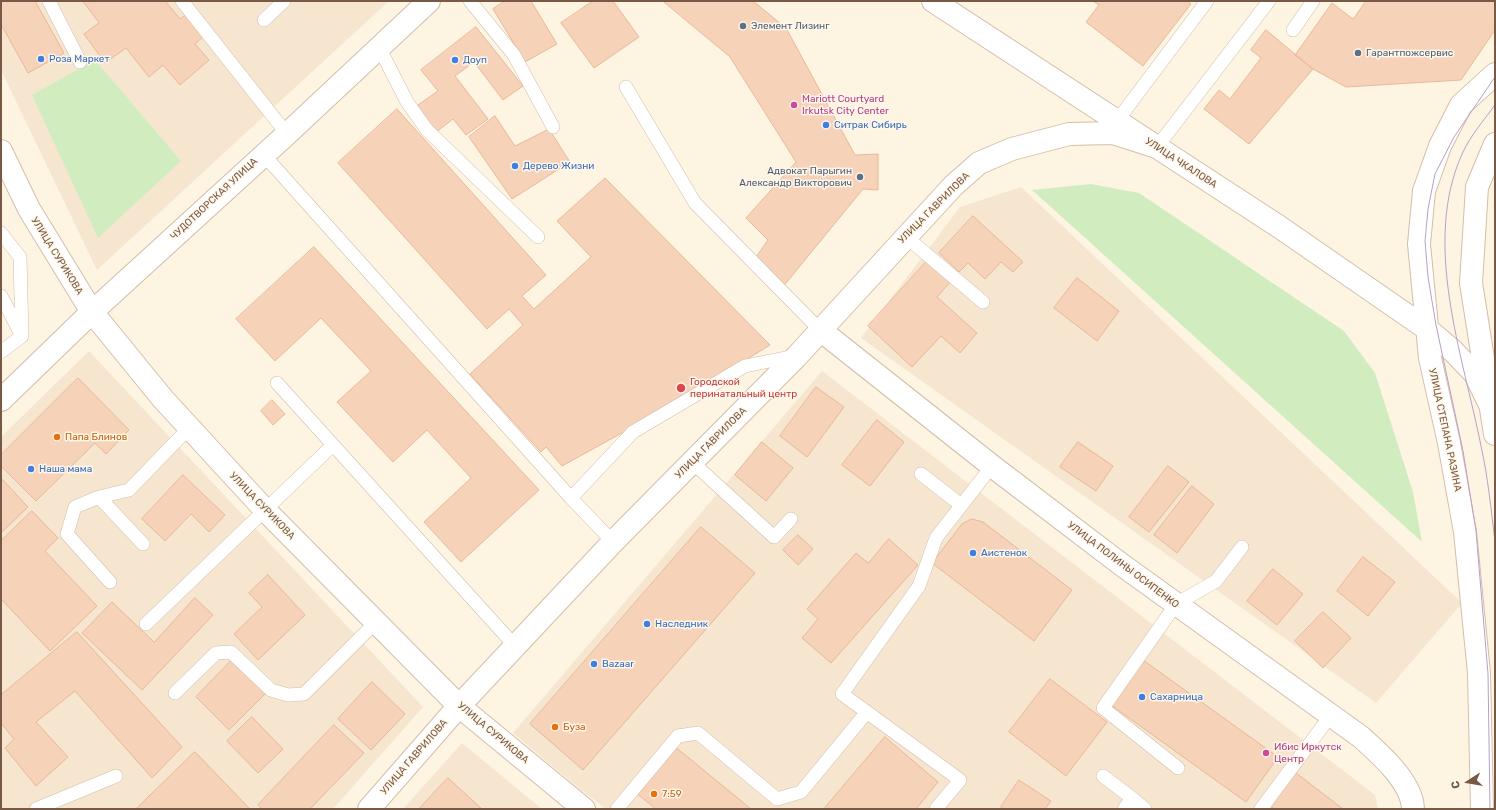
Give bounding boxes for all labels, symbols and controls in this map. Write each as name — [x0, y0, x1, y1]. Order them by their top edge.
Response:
place label: Элемент Лизинг — [751, 20, 829, 32]
marker: Элемент Лизинг — [738, 21, 748, 31]
place label: Гарантпожсервис — [1366, 47, 1453, 59]
marker: Гарантпожсервис — [1353, 48, 1363, 58]
place label: Роза Маркет — [49, 53, 110, 65]
marker: Роза Маркет — [36, 54, 46, 64]
place label: Доуп — [463, 54, 487, 66]
marker: Доуп — [450, 55, 460, 65]
place label: Mariott Courtyard Irkutsk City Center — [802, 93, 889, 116]
marker: Mariott Courtyard Irkutsk City Center — [789, 100, 799, 110]
place label: Ситрак Сибирь — [834, 119, 907, 131]
marker: Ситрак Сибирь — [821, 120, 831, 130]
street label: УЛИЦА ЧКАЛОВА — [1143, 135, 1219, 191]
street label: ЧУДОТВОРСКАЯ УЛИЦА — [168, 155, 260, 243]
place label: Дерево Жизни — [523, 160, 594, 172]
marker: Дерево Жизни — [510, 161, 520, 171]
place label: Адвокат Парыгин Александр Викторович — [739, 165, 852, 188]
street label: УЛИЦА ГАВРИЛОВА — [896, 170, 972, 246]
marker: Адвокат Парыгин Александр Викторович — [855, 172, 865, 182]
street label: УЛИЦА СУРИКОВА — [28, 215, 86, 297]
street label: УЛИЦА СТЕПАНА РАЗИНА — [1426, 367, 1464, 493]
place label: Городской перинатальный центр — [690, 376, 797, 400]
marker: Городской перинатальный центр — [675, 382, 687, 394]
street label: УЛИЦА ГАВРИЛОВА — [673, 405, 749, 481]
place label: Папа Блинов — [65, 431, 127, 443]
marker: Папа Блинов — [52, 432, 62, 442]
place label: Наша мама — [39, 463, 92, 475]
marker: Наша мама — [26, 464, 36, 474]
street label: УЛИЦА СУРИКОВА — [227, 470, 297, 542]
street label: УЛИЦА ПОЛИНЫ ОСИПЕНКО — [1065, 519, 1181, 611]
place label: Аистенок — [981, 547, 1027, 559]
marker: Аистенок — [968, 548, 978, 558]
place label: Наследник — [655, 618, 708, 630]
marker: Наследник — [642, 619, 652, 629]
place label: Bazaar — [602, 658, 634, 670]
marker: Bazaar — [589, 659, 599, 669]
place label: Сахарница — [1150, 691, 1203, 703]
marker: Сахарница — [1137, 692, 1147, 702]
street label: УЛИЦА СУРИКОВА — [455, 700, 531, 766]
street label: УЛИЦА ГАВРИЛОВА — [378, 717, 450, 797]
place label: Буза — [563, 721, 586, 733]
marker: Буза — [550, 722, 560, 732]
place label: Ибис Иркутск Центр — [1274, 741, 1342, 764]
marker: Ибис Иркутск Центр — [1261, 748, 1271, 758]
north arrow — [1448, 762, 1488, 802]
text: С — [1449, 779, 1463, 790]
place label: 7:59 — [662, 788, 682, 800]
marker: 7:59 — [649, 789, 659, 799]

